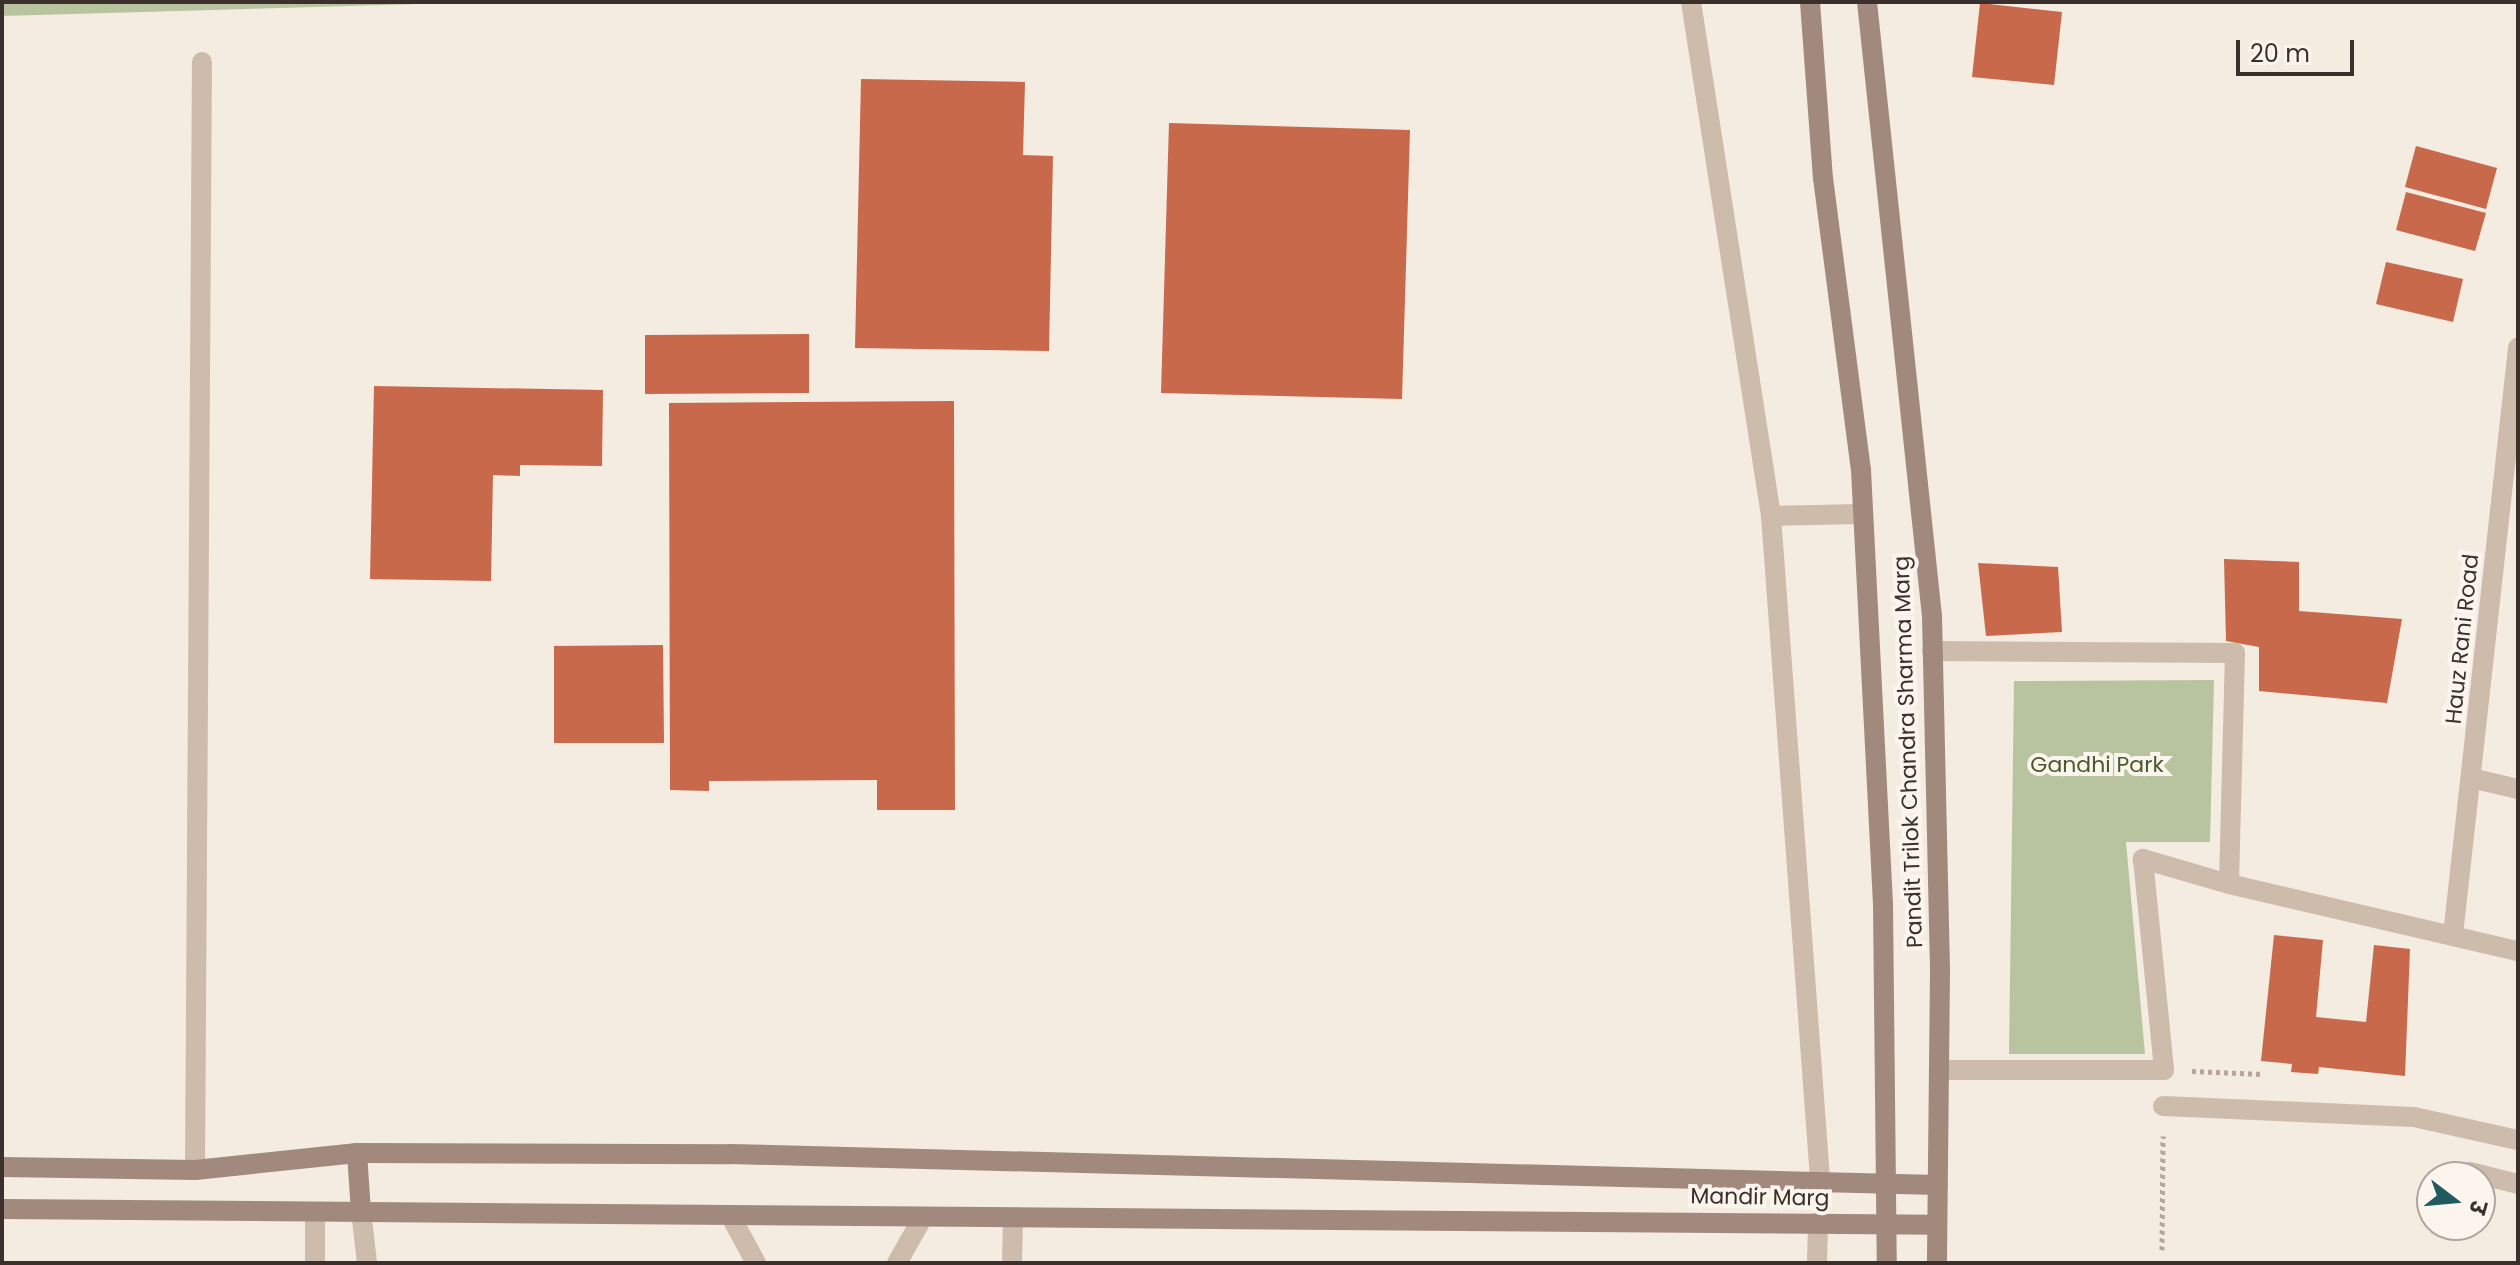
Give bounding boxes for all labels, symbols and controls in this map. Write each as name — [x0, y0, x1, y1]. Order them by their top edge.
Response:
scale bar — [2240, 24, 2358, 74]
text: 20 m — [2250, 37, 2310, 70]
street label: Hauz Rani Road — [2440, 553, 2484, 725]
street label: Pandit Trilok Chandra Sharma Marg — [1888, 556, 1928, 948]
park label: Gandhi Park — [2030, 752, 2164, 778]
north arrow — [2416, 1161, 2496, 1241]
street label: Mandir Marg — [1690, 1183, 1830, 1211]
text: उ — [2461, 1197, 2494, 1217]

